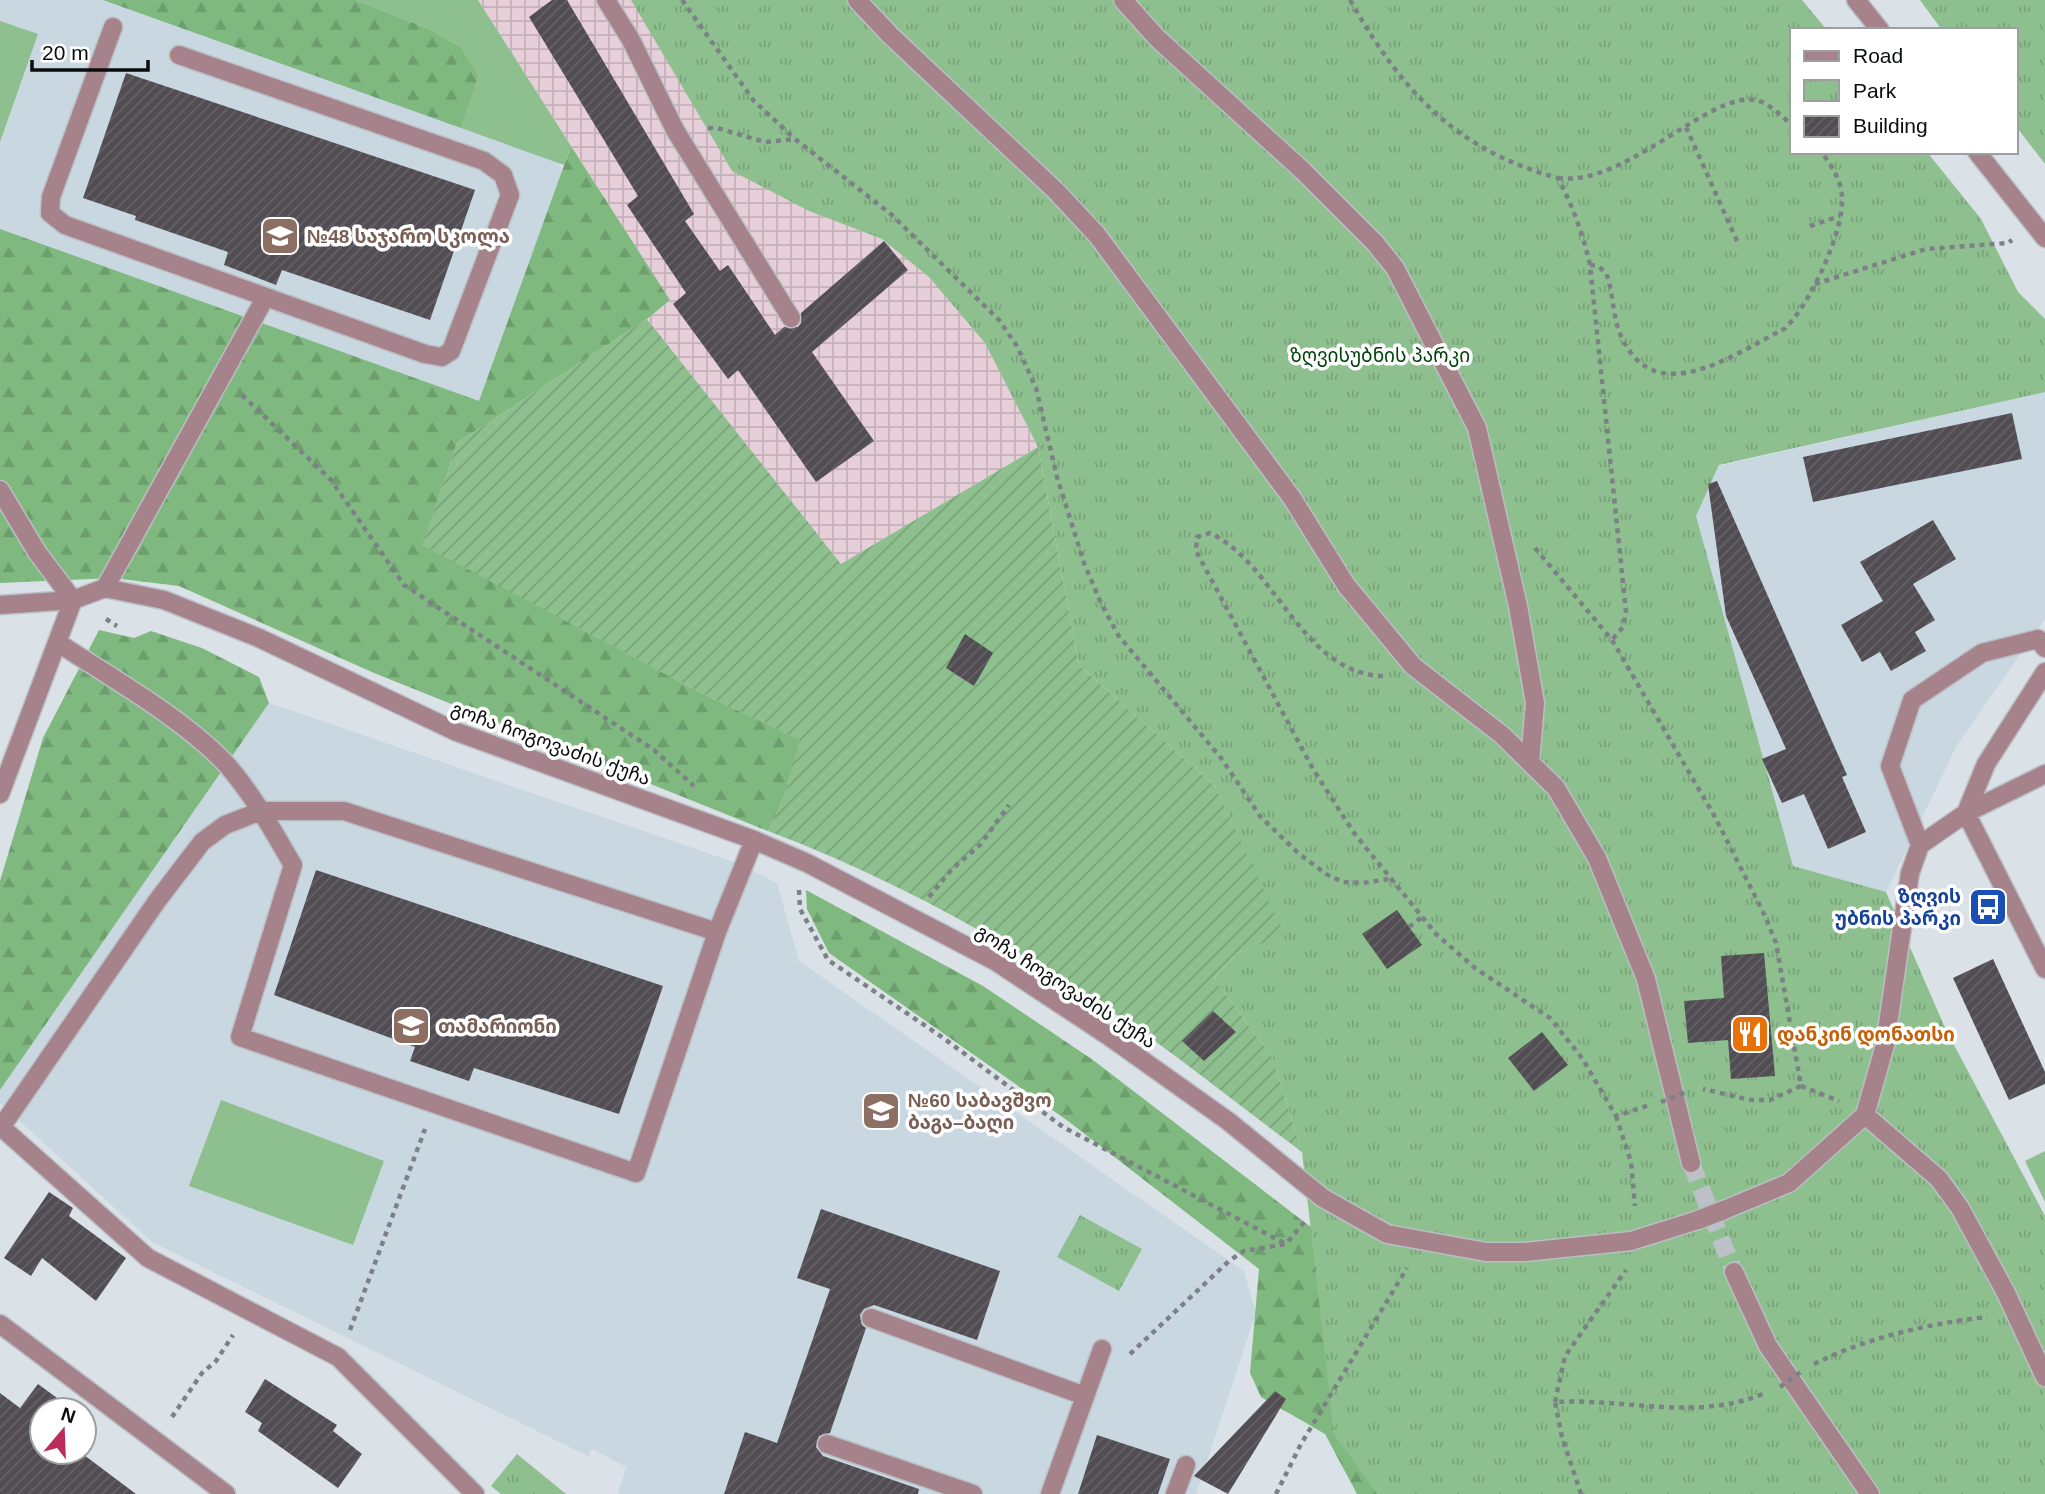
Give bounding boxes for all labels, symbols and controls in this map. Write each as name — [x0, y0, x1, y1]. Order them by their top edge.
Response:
scale bar — [32, 28, 147, 72]
legend — [1790, 28, 2017, 154]
text: 20 m — [42, 41, 89, 64]
text: Road — [1853, 44, 1903, 67]
text: Park — [1853, 79, 1897, 102]
text: Building — [1853, 114, 1928, 137]
school or university icon: №48 საჯარო სკოლა — [259, 215, 301, 257]
place label: №48 საჯარო სკოლა — [307, 226, 510, 248]
park label: ზღვისუბნის პარკი — [1290, 345, 1470, 368]
street label: გოჩა ჩოგოვაძის ქუჩა — [448, 698, 653, 790]
place label: ზღვის უბნის პარკი — [1835, 886, 1961, 930]
bus stop icon: ზღვის უბნის პარკი — [1967, 886, 2009, 928]
street label: გოჩა ჩოგოვაძის ქუჩა — [971, 920, 1160, 1053]
school or university icon: თამარიონი — [390, 1005, 432, 1047]
restaurant icon: დანკინ დონათსი — [1729, 1013, 1771, 1055]
place label: თამარიონი — [438, 1016, 557, 1037]
place label: დანკინ დონათსი — [1777, 1024, 1955, 1047]
school or university icon: №60 საბავშვო ბაგა–ბაღი — [860, 1090, 902, 1132]
place label: №60 საბავშვო ბაგა–ბაღი — [908, 1090, 1051, 1135]
north arrow — [28, 1396, 98, 1466]
text: N — [58, 1403, 78, 1428]

